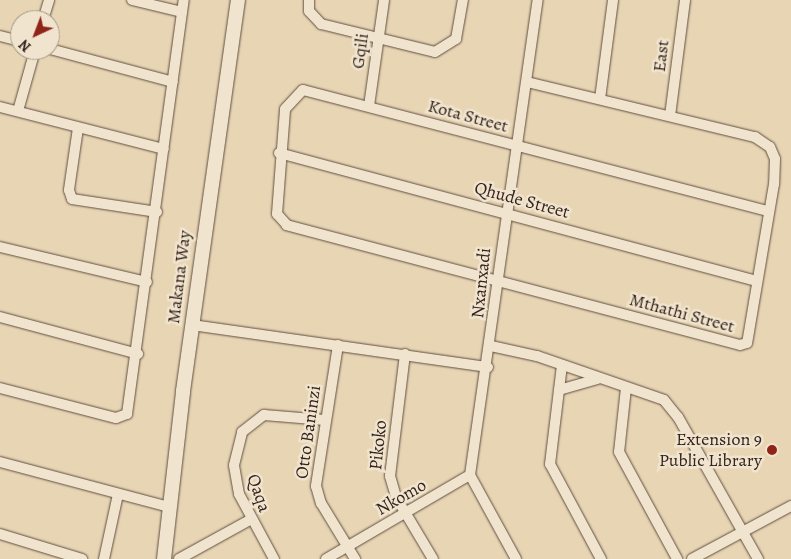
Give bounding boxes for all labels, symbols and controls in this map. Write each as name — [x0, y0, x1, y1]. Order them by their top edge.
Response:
north arrow — [10, 10, 60, 60]
street label: Gqili — [347, 32, 373, 70]
text: N — [15, 35, 35, 56]
street label: East — [648, 39, 674, 73]
street label: Kota Street — [426, 95, 510, 137]
street label: Qhude Street — [472, 177, 572, 223]
street label: Makana Way — [163, 229, 195, 325]
street label: Nxanxadi — [467, 247, 495, 319]
street label: Mthathi Street — [627, 289, 737, 337]
street label: Otto Baninzi — [291, 384, 325, 480]
street label: Pikoko — [365, 419, 391, 471]
place label: Extension 9 Public Library — [659, 429, 762, 472]
marker: Extension 9 Public Library — [766, 444, 778, 456]
street label: Qaqa — [243, 471, 275, 515]
street label: Nkomo — [372, 474, 430, 520]

